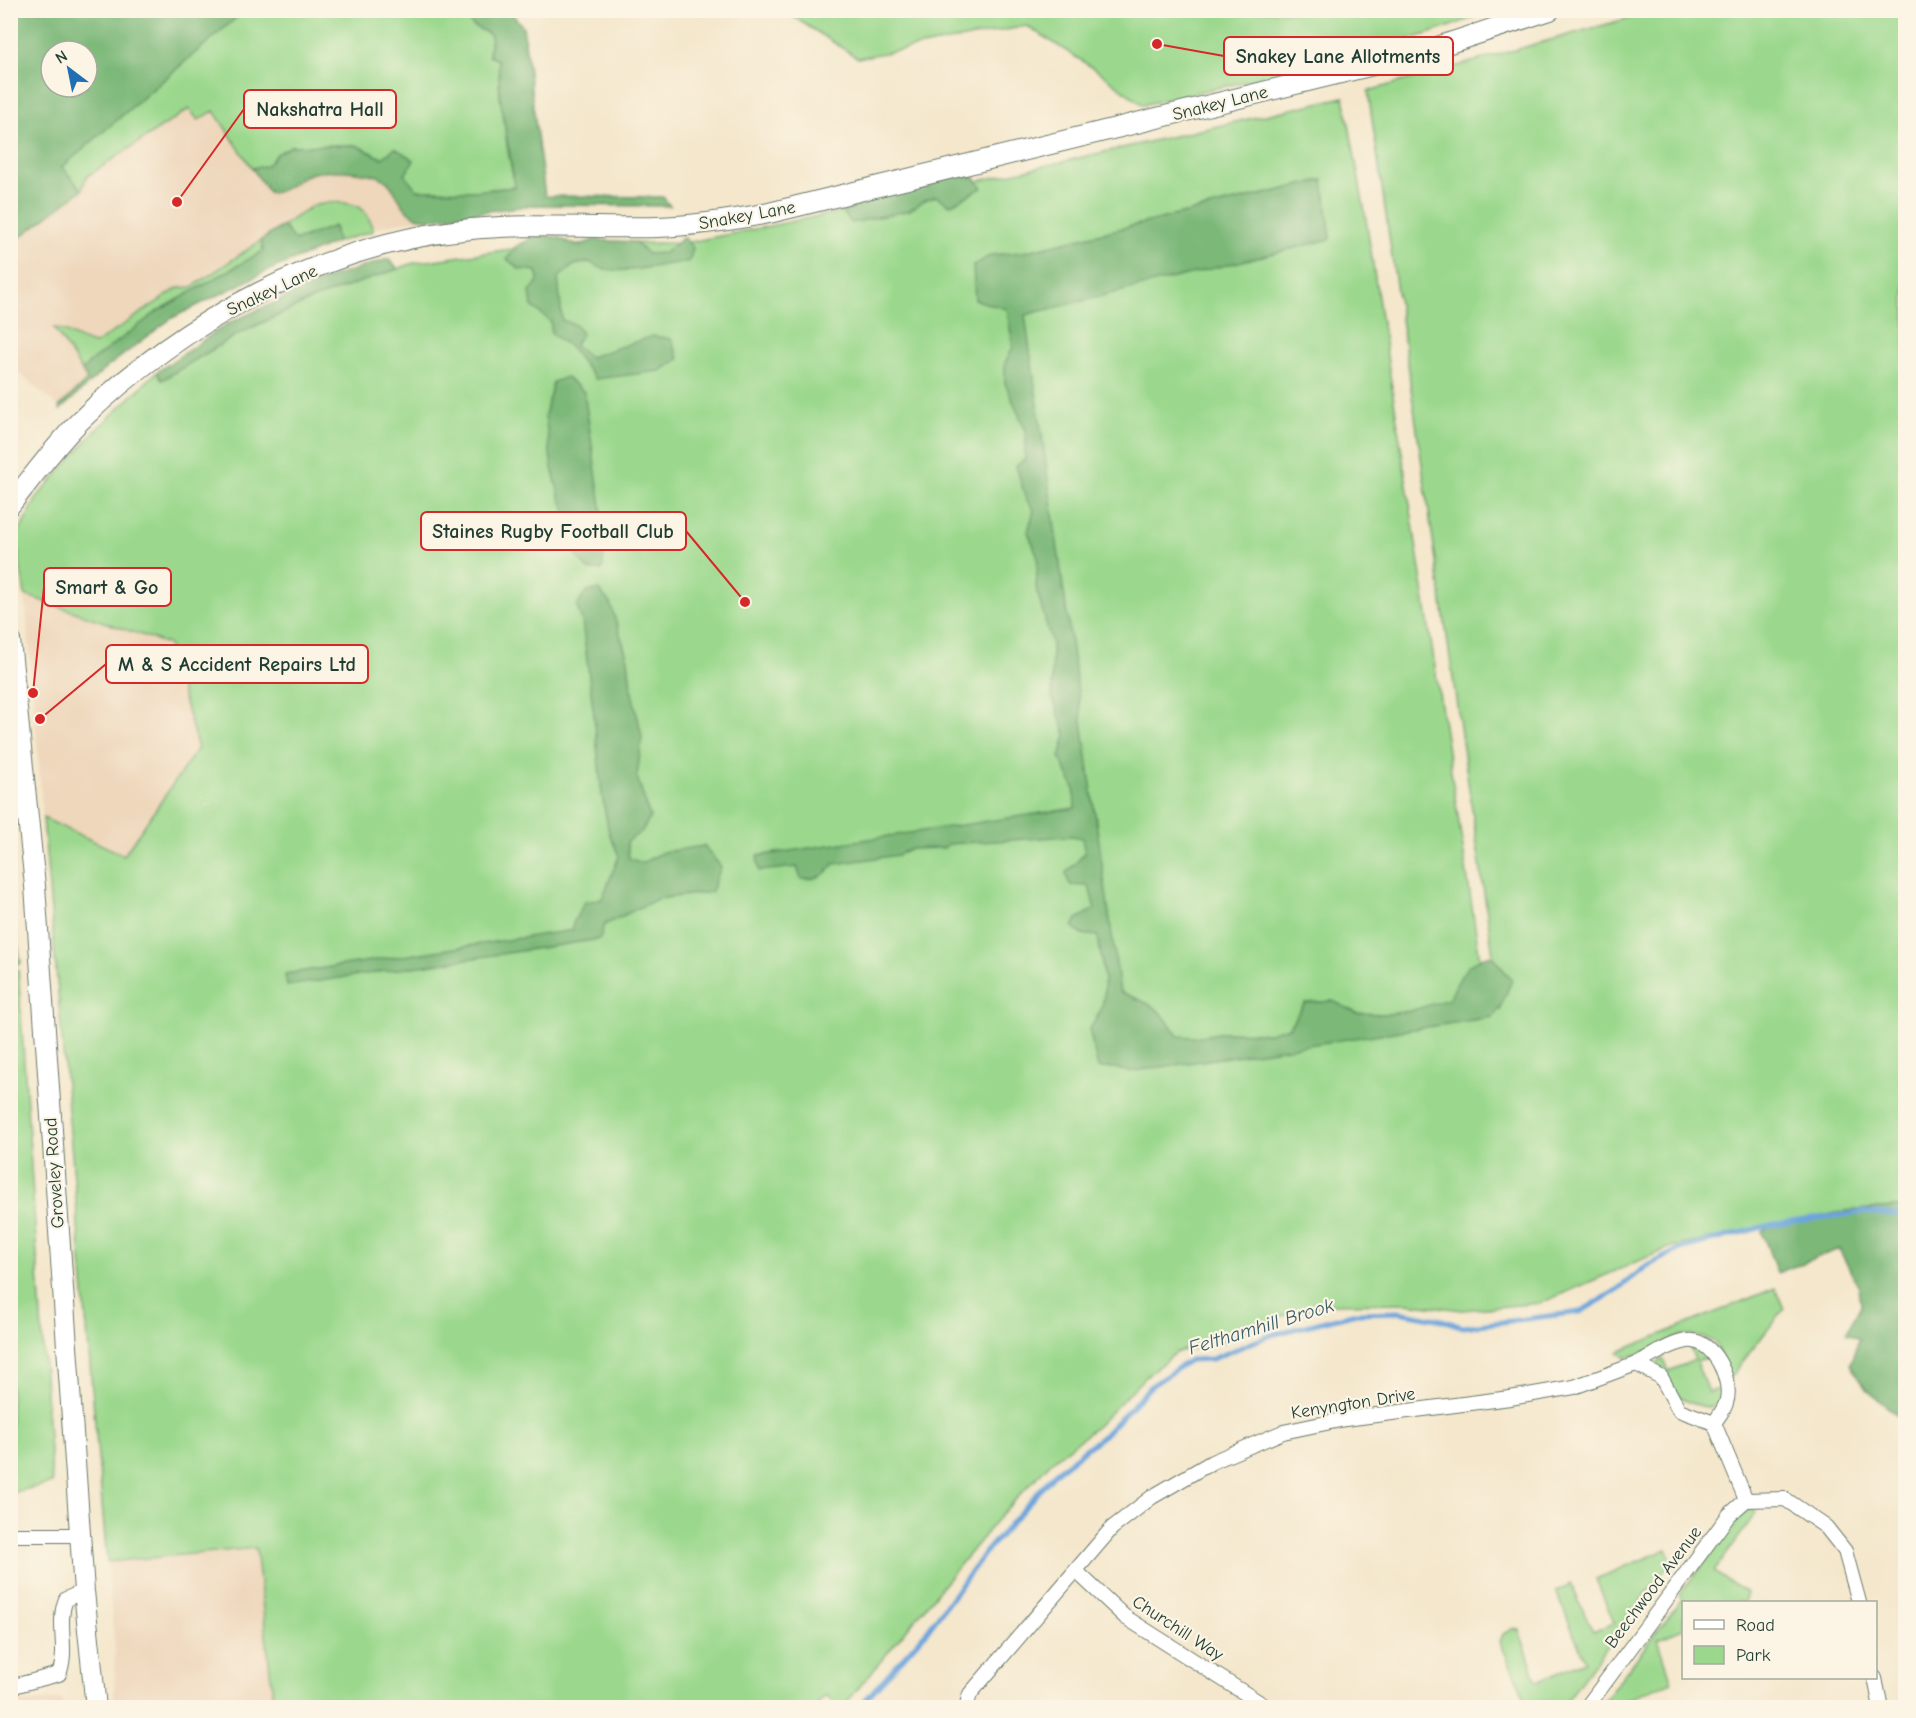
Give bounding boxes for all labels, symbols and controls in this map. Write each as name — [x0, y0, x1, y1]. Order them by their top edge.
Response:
callout: Snakey Lane Allotments — [1224, 37, 1453, 75]
north arrow — [39, 39, 99, 99]
text: Snakey Lane Allotments — [1236, 45, 1440, 68]
text: N — [52, 47, 71, 68]
street label: Snakey Lane — [1170, 81, 1270, 125]
callout: Nakshatra Hall — [244, 90, 396, 128]
text: Nakshatra Hall — [256, 98, 384, 121]
street label: Snakey Lane — [697, 197, 797, 234]
street label: Snakey Lane — [224, 260, 321, 321]
callout: Staines Rugby Football Club — [421, 512, 686, 550]
text: Staines Rugby Football Club — [432, 520, 674, 543]
callout: Smart & Go — [44, 568, 171, 606]
text: Smart & Go — [56, 576, 158, 599]
callout: M & S Accident Repairs Ltd — [106, 645, 368, 683]
text: M & S Accident Repairs Ltd — [118, 653, 356, 676]
street label: Groveley Road — [40, 1117, 69, 1229]
water label: Felthamhill Brook — [1185, 1293, 1337, 1360]
street label: Kenyngton Drive — [1289, 1383, 1417, 1424]
street label: Beechwood Avenue — [1601, 1522, 1706, 1652]
street label: Churchill Way — [1128, 1591, 1228, 1666]
legend — [1682, 1601, 1877, 1679]
text: Road — [1736, 1615, 1775, 1636]
text: Park — [1736, 1645, 1771, 1666]

